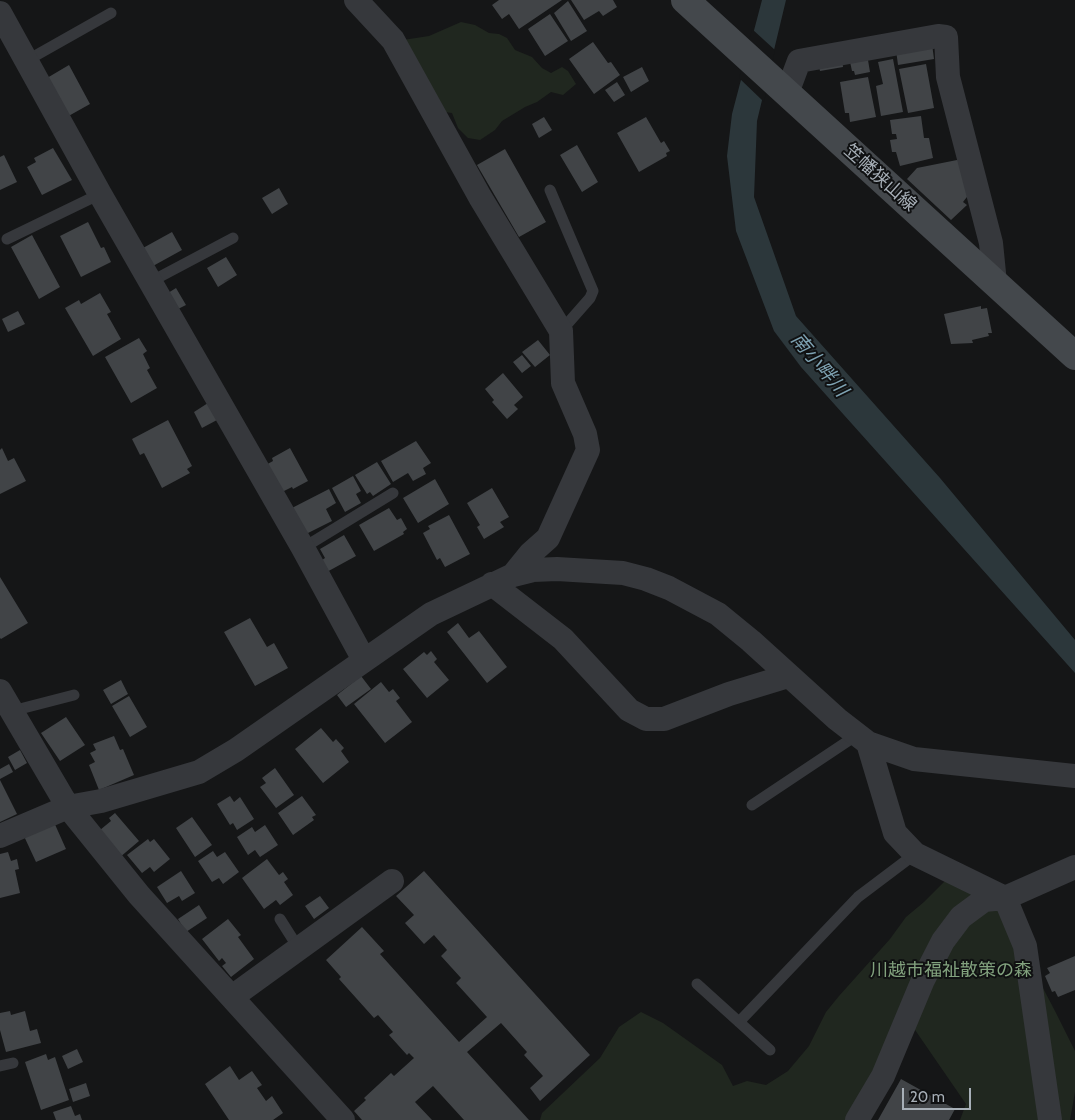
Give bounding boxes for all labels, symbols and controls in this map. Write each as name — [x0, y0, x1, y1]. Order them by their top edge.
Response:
street label: 笠幡狭山線 — [839, 140, 921, 216]
water label: 南小畔川 — [786, 329, 852, 401]
park label: 川越市福祉散策の森 — [870, 960, 1032, 982]
scale bar — [905, 1078, 974, 1110]
text: 20 m — [910, 1088, 945, 1106]

